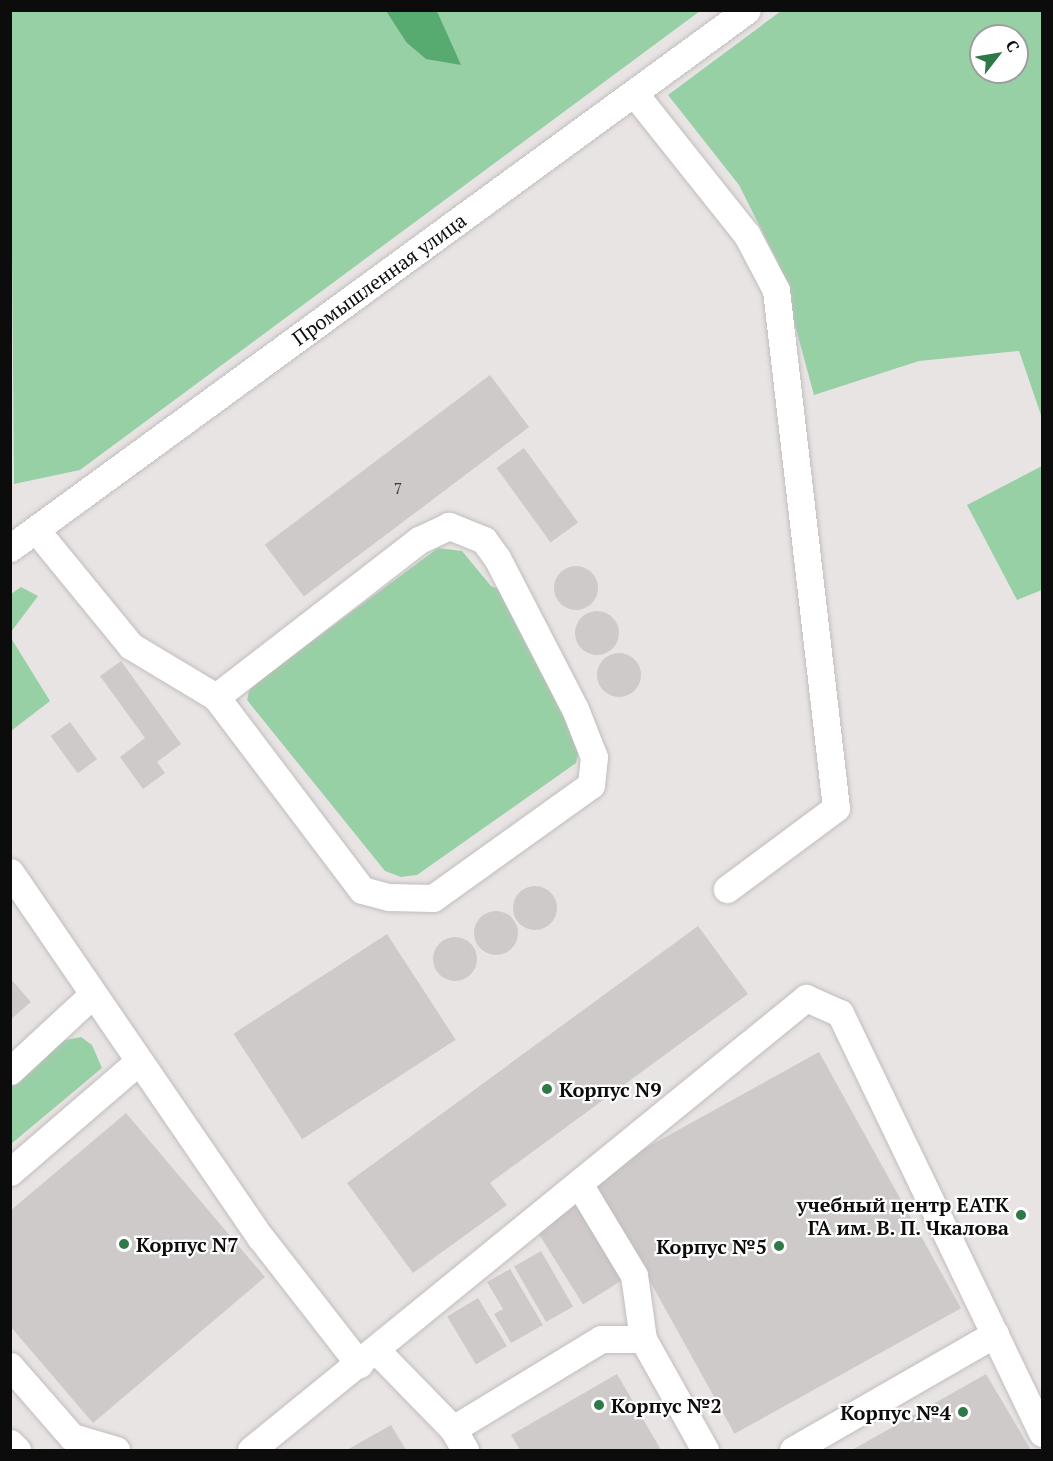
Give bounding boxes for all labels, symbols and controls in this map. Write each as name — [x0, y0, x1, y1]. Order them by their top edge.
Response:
north arrow — [969, 24, 1029, 84]
text: С — [1001, 36, 1025, 56]
street label: Промышленная улица — [287, 208, 471, 350]
house number: 7 — [394, 478, 402, 498]
place label: Корпус N9 — [559, 1077, 662, 1101]
marker: Корпус N9 — [540, 1082, 554, 1096]
place label: учебный центр ЕАТК ГА им. В. П. Чкалова — [797, 1192, 1009, 1239]
marker: учебный центр ЕАТК ГА им. В. П. Чкалова — [1014, 1208, 1028, 1222]
place label: Корпус N7 — [136, 1232, 239, 1256]
place label: Корпус №5 — [656, 1234, 767, 1258]
marker: Корпус N7 — [117, 1237, 131, 1251]
marker: Корпус №5 — [772, 1239, 786, 1253]
place label: Корпус №2 — [611, 1393, 722, 1417]
marker: Корпус №2 — [592, 1398, 606, 1412]
place label: Корпус №4 — [840, 1400, 951, 1424]
marker: Корпус №4 — [956, 1405, 970, 1419]

